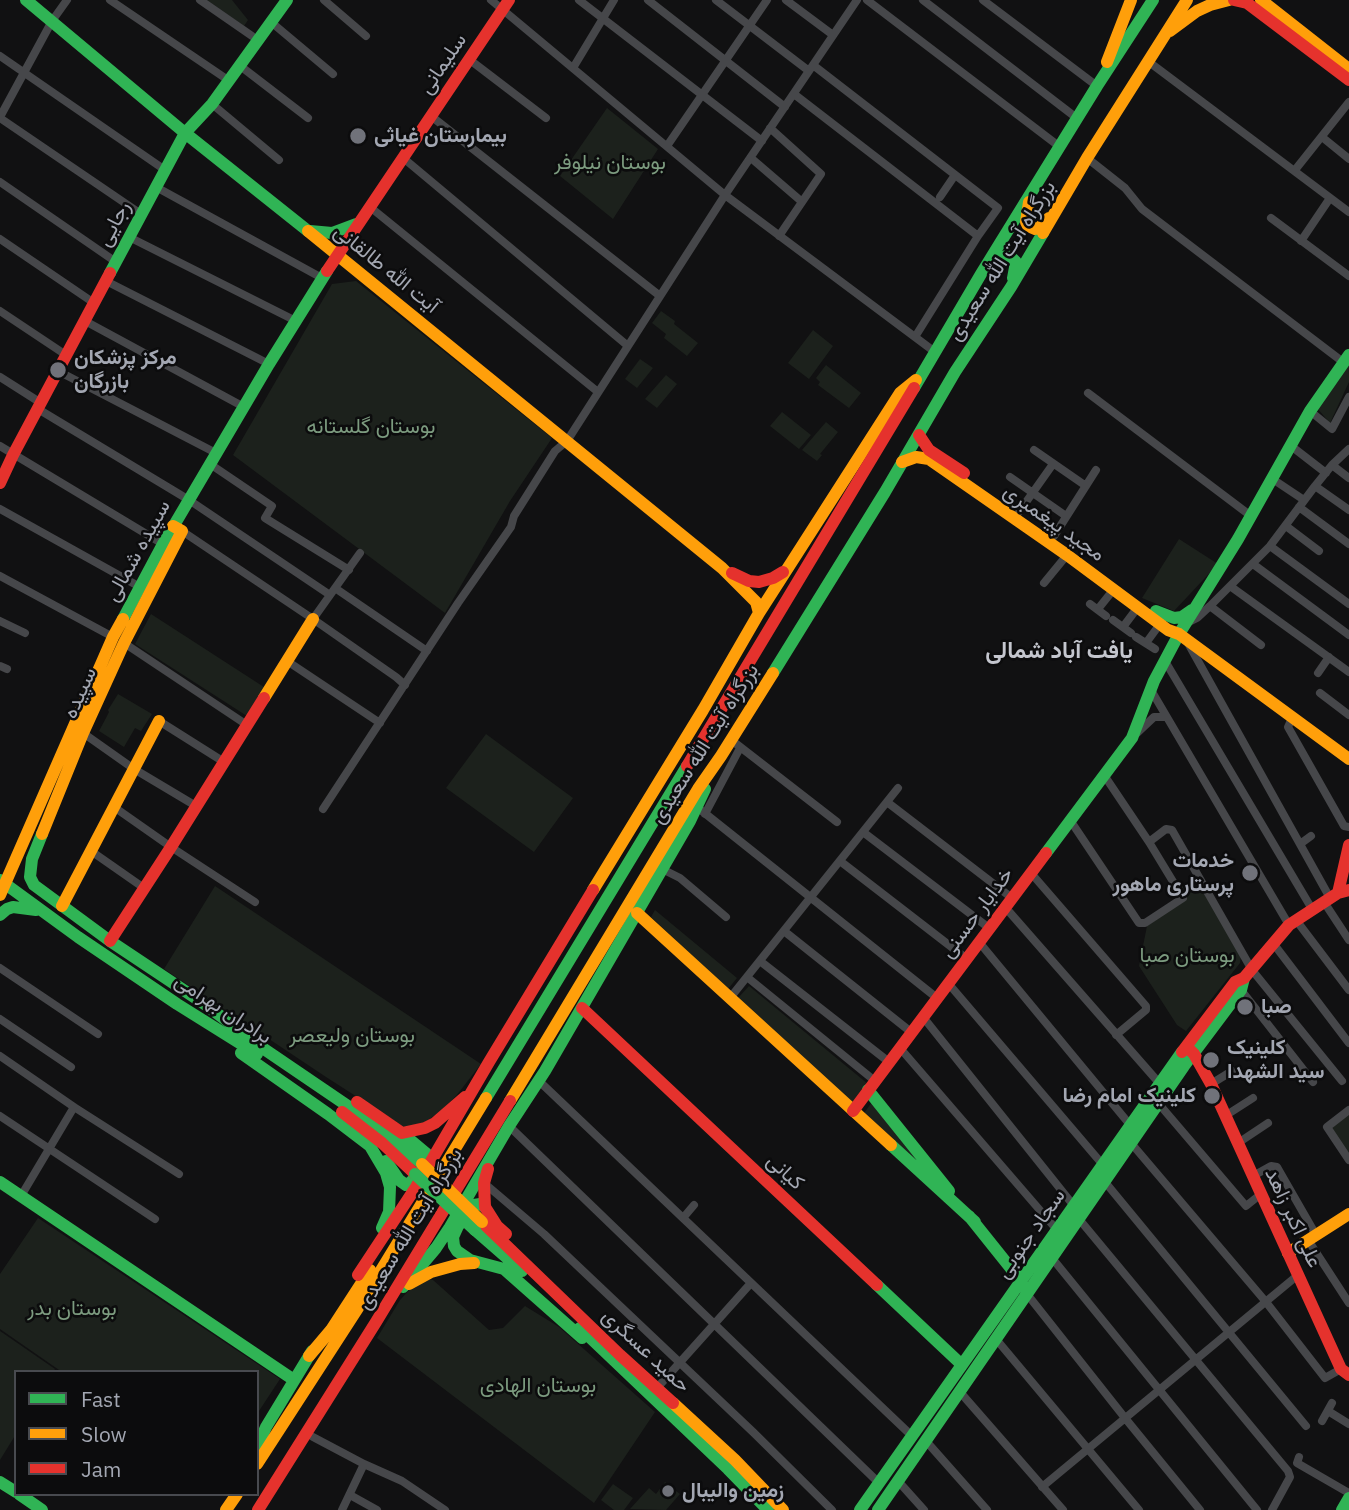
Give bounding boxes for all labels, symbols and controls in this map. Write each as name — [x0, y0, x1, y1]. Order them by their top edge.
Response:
street label: سلیمانی — [414, 29, 472, 99]
place label: بیمارستان غیاثی — [374, 123, 507, 149]
marker: بیمارستان غیاثی — [348, 126, 368, 146]
park label: بوستان نیلوفر — [554, 150, 666, 176]
street label: بزرگراه آیت الله سعیدی — [942, 176, 1062, 346]
street label: رجایی — [92, 197, 136, 251]
street label: آیت الله طالقانی — [328, 219, 444, 319]
place label: مرکز پزشکان بازرگان — [74, 345, 177, 395]
marker: مرکز پزشکان بازرگان — [48, 360, 68, 380]
park label: بوستان گلستانه — [307, 414, 435, 440]
street label: مجید پیغمبری — [998, 479, 1110, 567]
street label: سپیده شمالی — [100, 496, 176, 606]
district label: یافت آباد شمالی — [985, 637, 1133, 665]
street label: بزرگراه آیت الله سعیدی — [645, 659, 765, 829]
street label: سپیده — [58, 663, 102, 723]
place label: خدمات پرستاری ماهور — [1112, 848, 1234, 898]
street label: خدایار حسنی — [935, 863, 1019, 963]
marker: خدمات پرستاری ماهور — [1240, 863, 1260, 883]
park label: بوستان صبا — [1139, 943, 1235, 969]
street label: برادران بهرامی — [170, 968, 276, 1050]
place label: صبا — [1261, 994, 1292, 1020]
marker: صبا — [1235, 997, 1255, 1017]
park label: بوستان ولیعصر — [289, 1023, 415, 1049]
place label: کلینیک سید الشهدا — [1227, 1035, 1324, 1085]
marker: کلینیک سید الشهدا — [1201, 1050, 1221, 1070]
place label: کلینیک امام رضا — [1063, 1083, 1196, 1109]
marker: کلینیک امام رضا — [1202, 1086, 1222, 1106]
street label: بزرگراه آیت الله سعیدی — [352, 1144, 468, 1314]
street label: کیانی — [761, 1148, 809, 1196]
street label: علی اکبر زاهد — [1259, 1164, 1327, 1272]
street label: سجاد جنوبی — [991, 1184, 1071, 1284]
park label: بوستان بدر — [27, 1296, 117, 1322]
street label: حمید عسگری — [596, 1304, 696, 1398]
legend — [14, 1370, 259, 1496]
park label: بوستان الهادی — [480, 1373, 596, 1399]
text: Fast — [81, 1385, 121, 1413]
text: Slow — [81, 1420, 127, 1448]
text: Jam — [81, 1455, 121, 1483]
place label: زمین والیبال — [682, 1478, 784, 1504]
marker: زمین والیبال — [660, 1483, 676, 1499]

